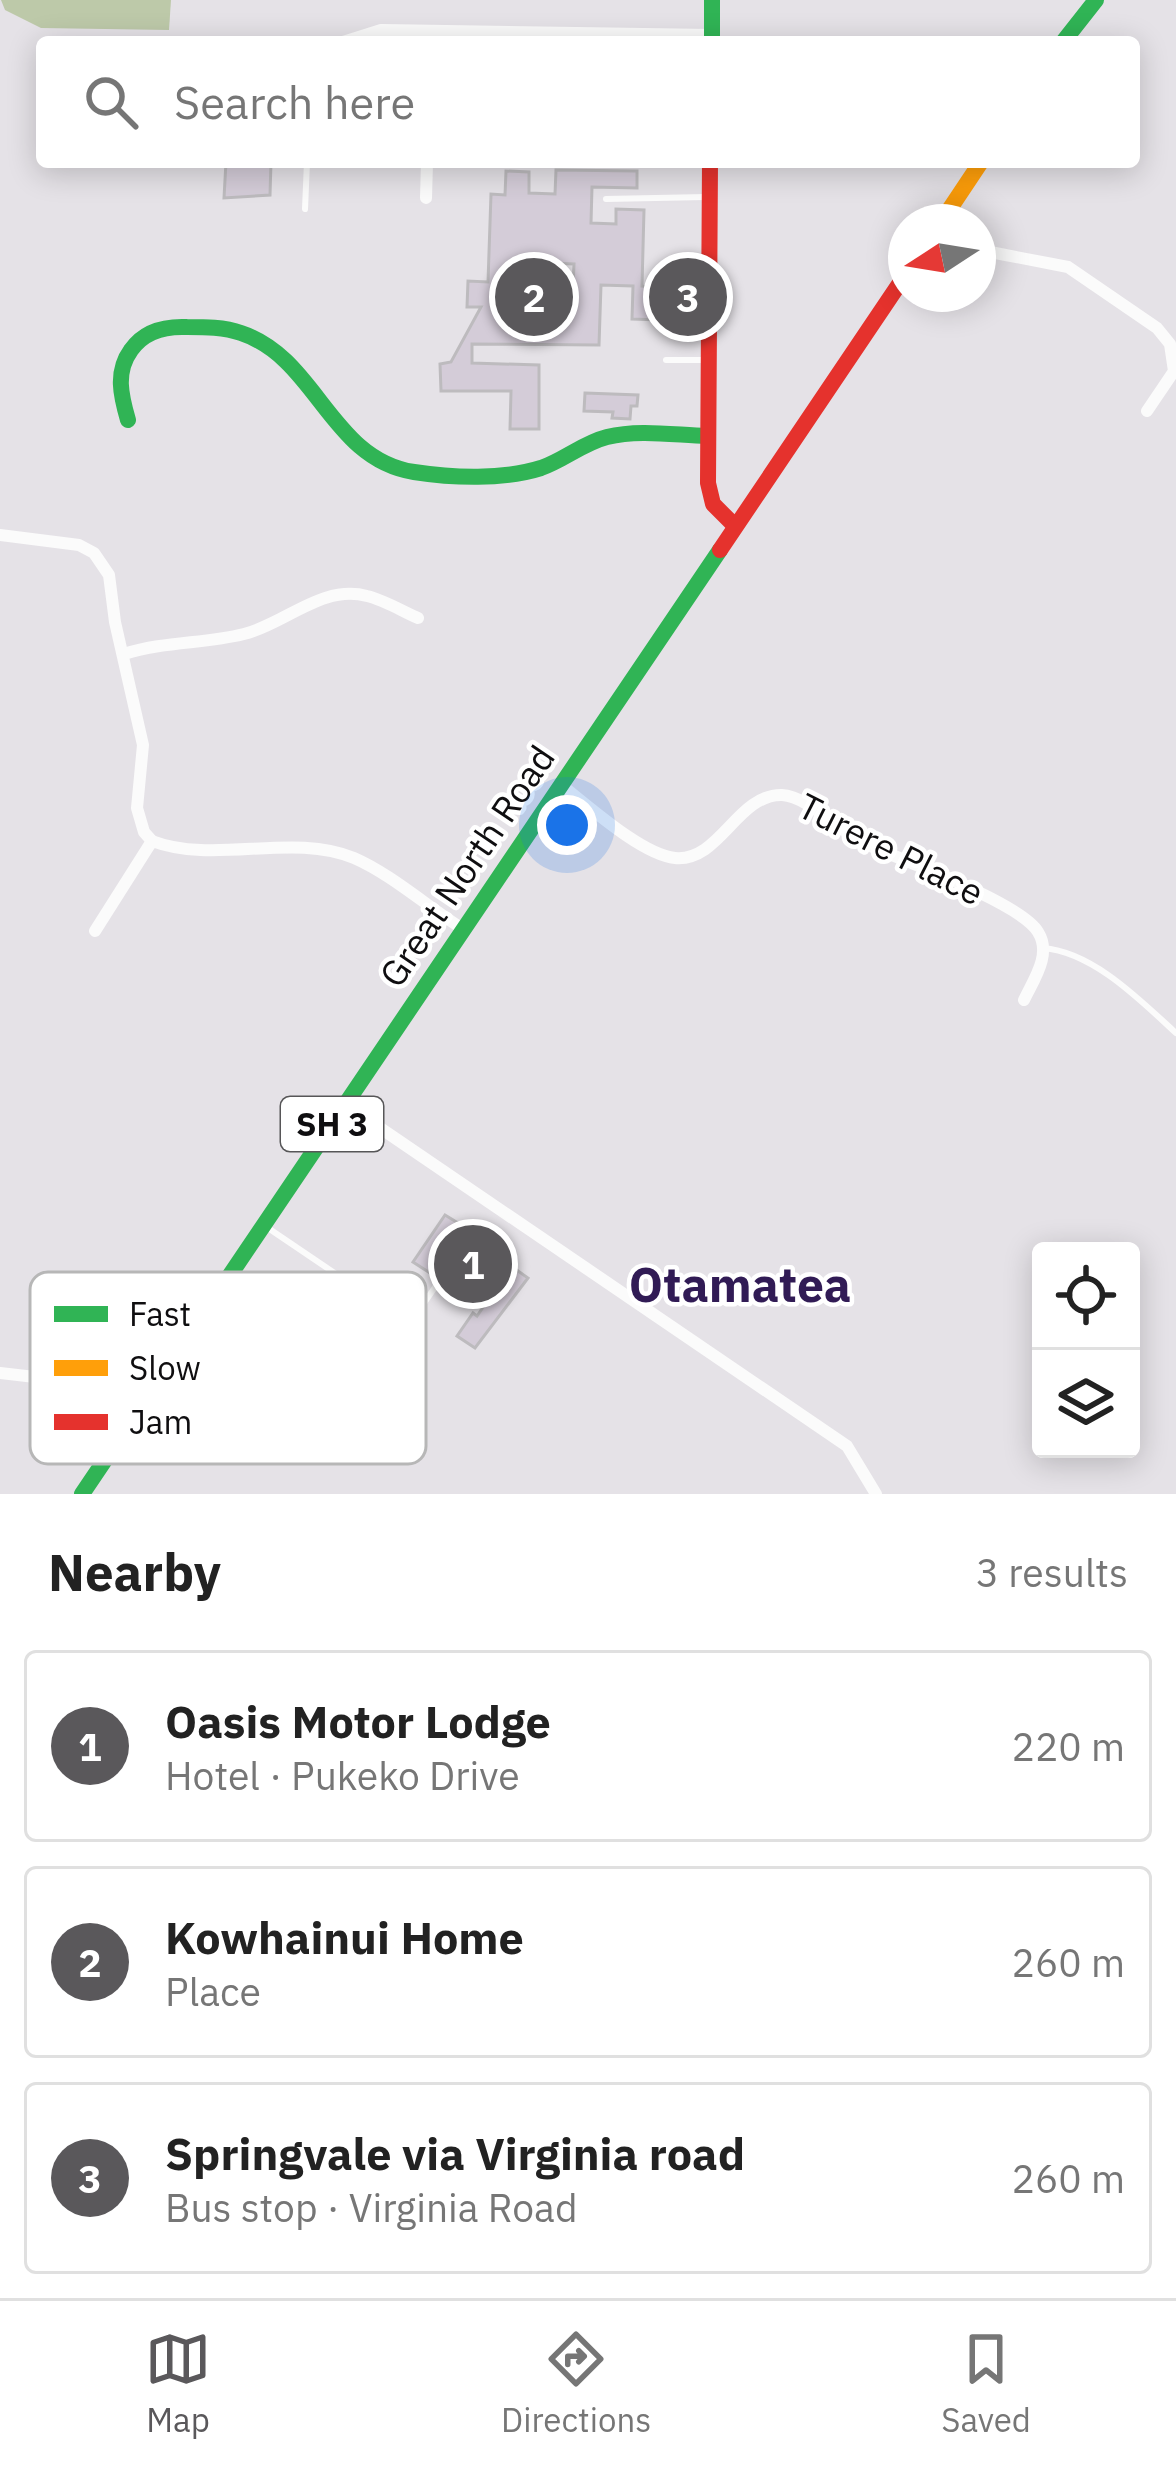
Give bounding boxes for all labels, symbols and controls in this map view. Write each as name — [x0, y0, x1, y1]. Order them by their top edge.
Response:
search box — [36, 36, 1140, 168]
icon: search — [78, 69, 144, 135]
text: Search here — [174, 73, 415, 131]
north arrow — [888, 204, 996, 312]
pin: 2 — [495, 252, 573, 342]
pin: 3 — [649, 252, 727, 342]
street label: Great North Road — [368, 736, 565, 996]
street label: Turere Place — [791, 782, 992, 915]
your location — [537, 795, 597, 855]
road number: SH 3 — [281, 1097, 383, 1151]
pin: 1 — [434, 1219, 512, 1309]
map controls — [1032, 1242, 1140, 1458]
button: locate — [1032, 1242, 1140, 1350]
district label: Otamatea — [629, 1253, 851, 1315]
legend — [30, 1272, 426, 1464]
text: Fast — [129, 1292, 191, 1335]
text: Slow — [129, 1346, 201, 1389]
button: layers — [1032, 1350, 1140, 1458]
text: Jam — [129, 1400, 192, 1443]
text: Nearby — [48, 1539, 221, 1605]
text: 3 results — [976, 1547, 1128, 1598]
text: Oasis Motor Lodge — [165, 1692, 551, 1750]
text: 1 — [78, 1721, 102, 1772]
text: 220 m — [1012, 1721, 1125, 1772]
text: Hotel · Pukeko Drive — [165, 1750, 520, 1801]
text: Kowhainui Home — [165, 1908, 524, 1966]
text: 2 — [78, 1937, 102, 1988]
text: 260 m — [1012, 1937, 1125, 1988]
text: Place — [165, 1966, 261, 2017]
text: Springvale via Virginia road — [165, 2124, 745, 2182]
text: 3 — [78, 2153, 102, 2204]
text: 260 m — [1012, 2153, 1125, 2204]
text: Bus stop · Virginia Road — [165, 2182, 578, 2233]
tab: Map — [145, 2326, 211, 2441]
tab: Directions — [501, 2326, 651, 2441]
tab: Saved — [941, 2326, 1031, 2441]

